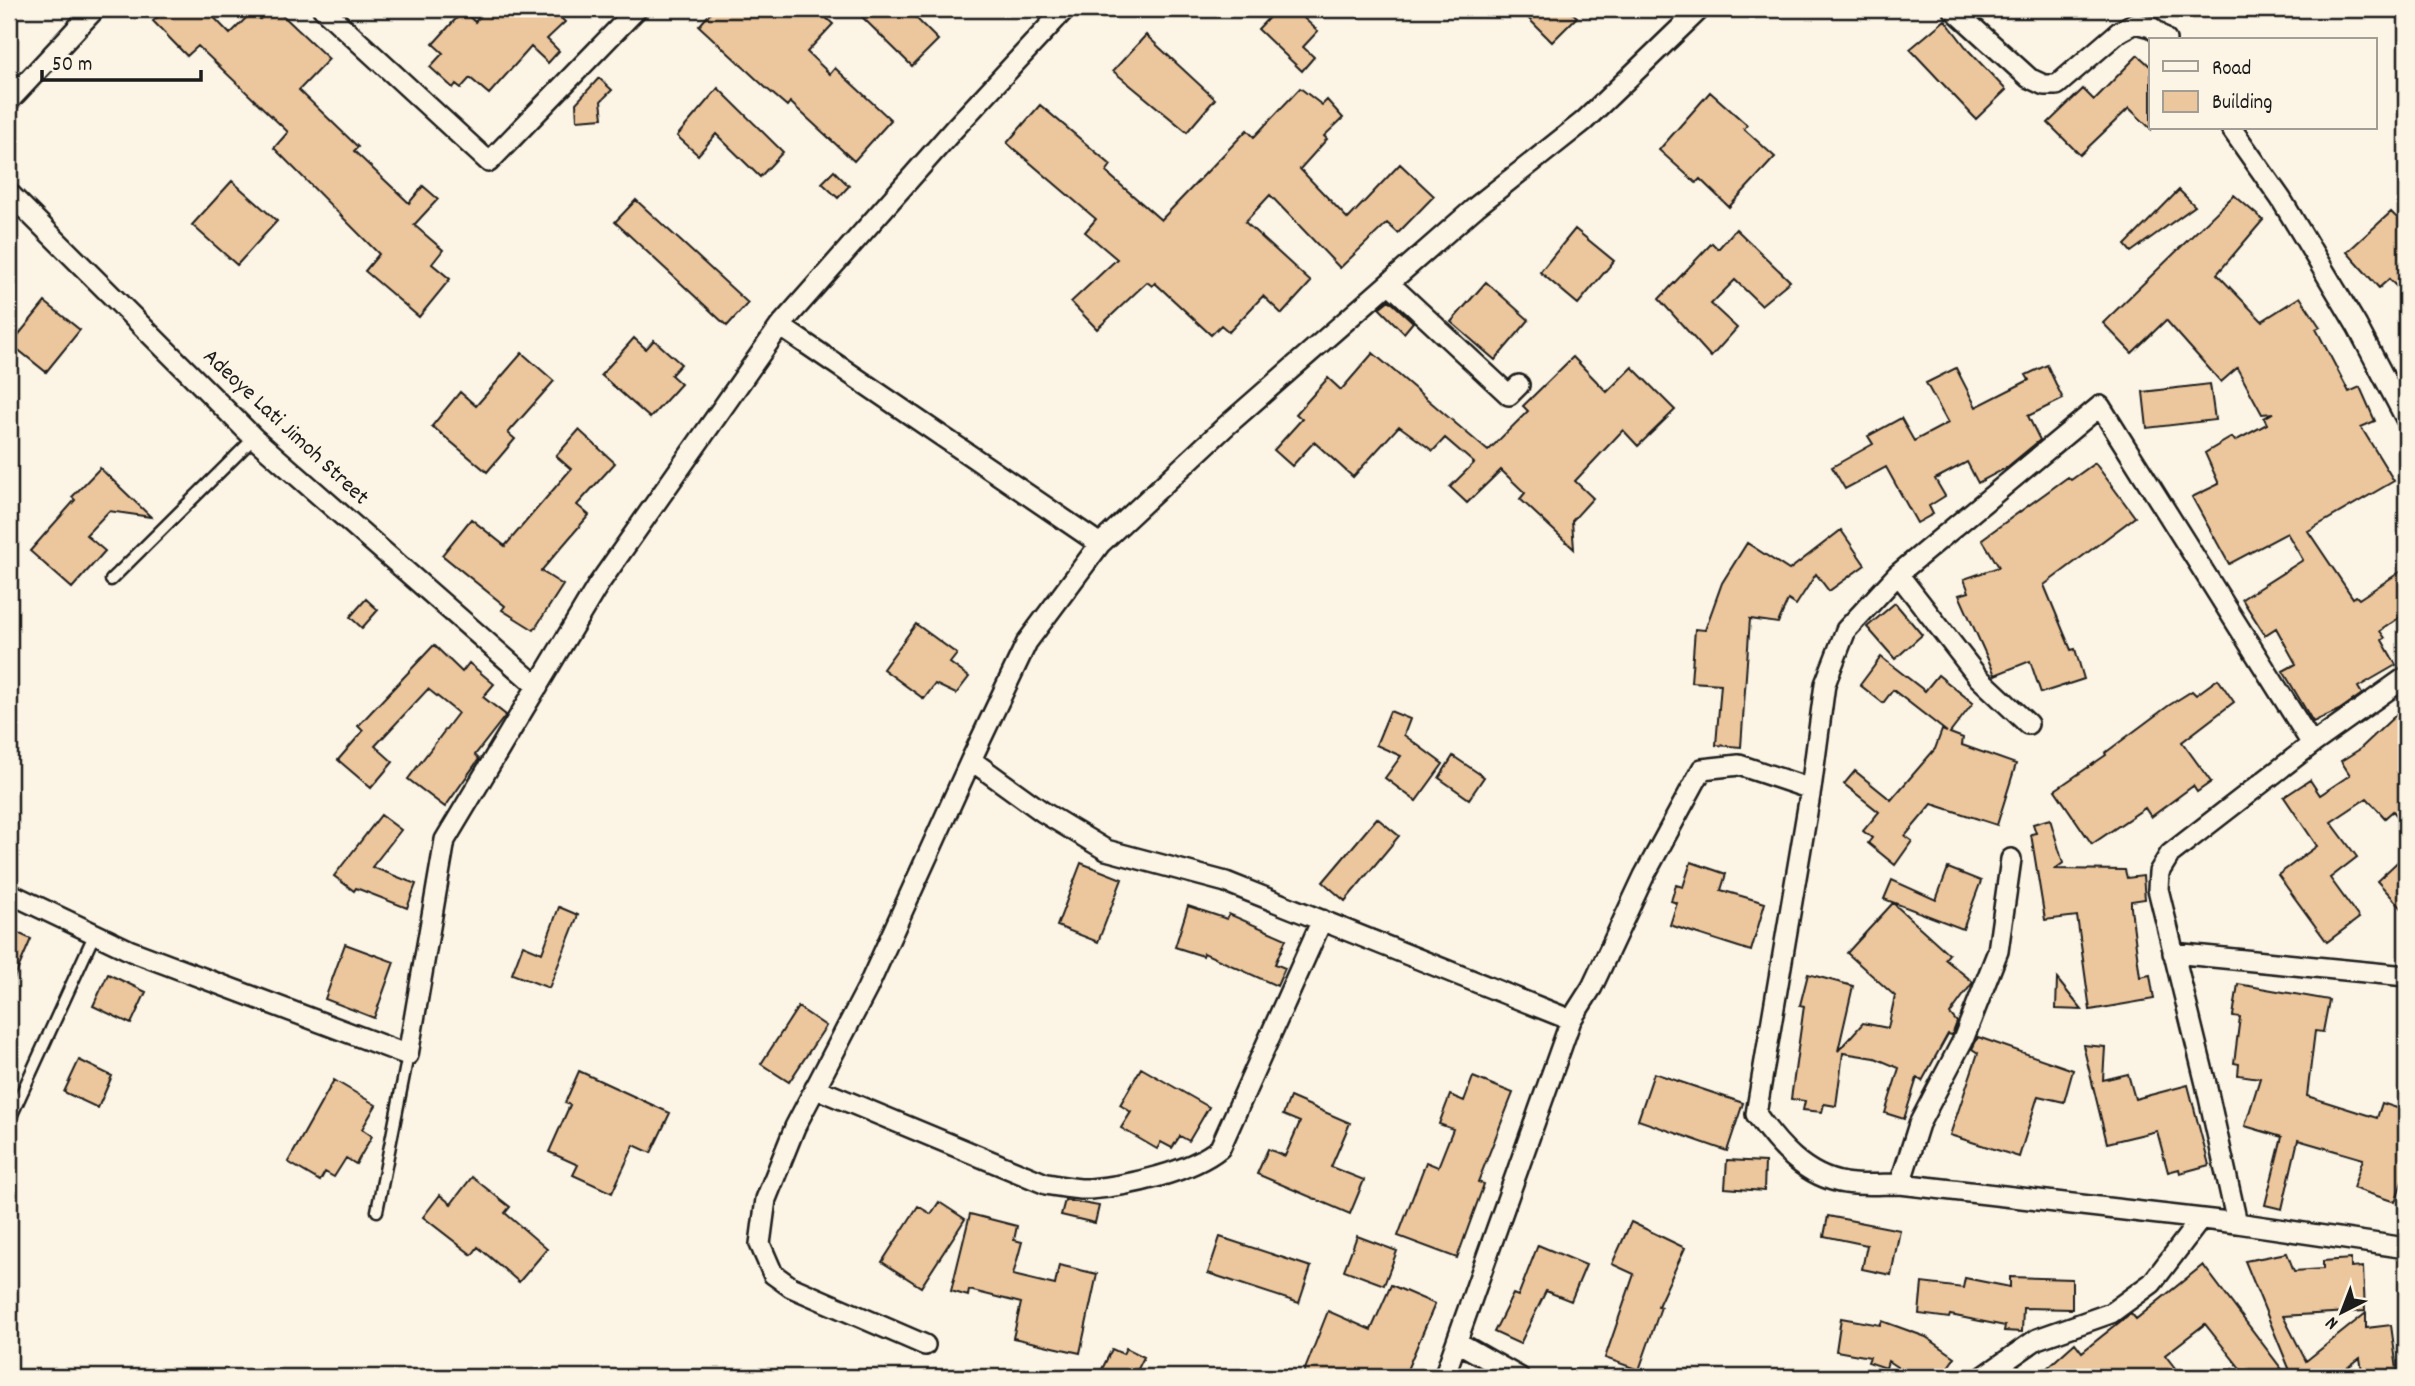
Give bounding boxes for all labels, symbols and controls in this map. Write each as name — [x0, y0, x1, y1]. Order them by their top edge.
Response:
scale bar — [42, 38, 201, 82]
legend — [2149, 38, 2376, 130]
text: 50 m — [52, 51, 92, 81]
text: Road — [2212, 55, 2251, 85]
text: Building — [2212, 89, 2272, 119]
street label: Adeoye Lati Jimoh Street — [194, 342, 376, 514]
north arrow — [2306, 1278, 2376, 1348]
text: N — [2320, 1309, 2345, 1335]

